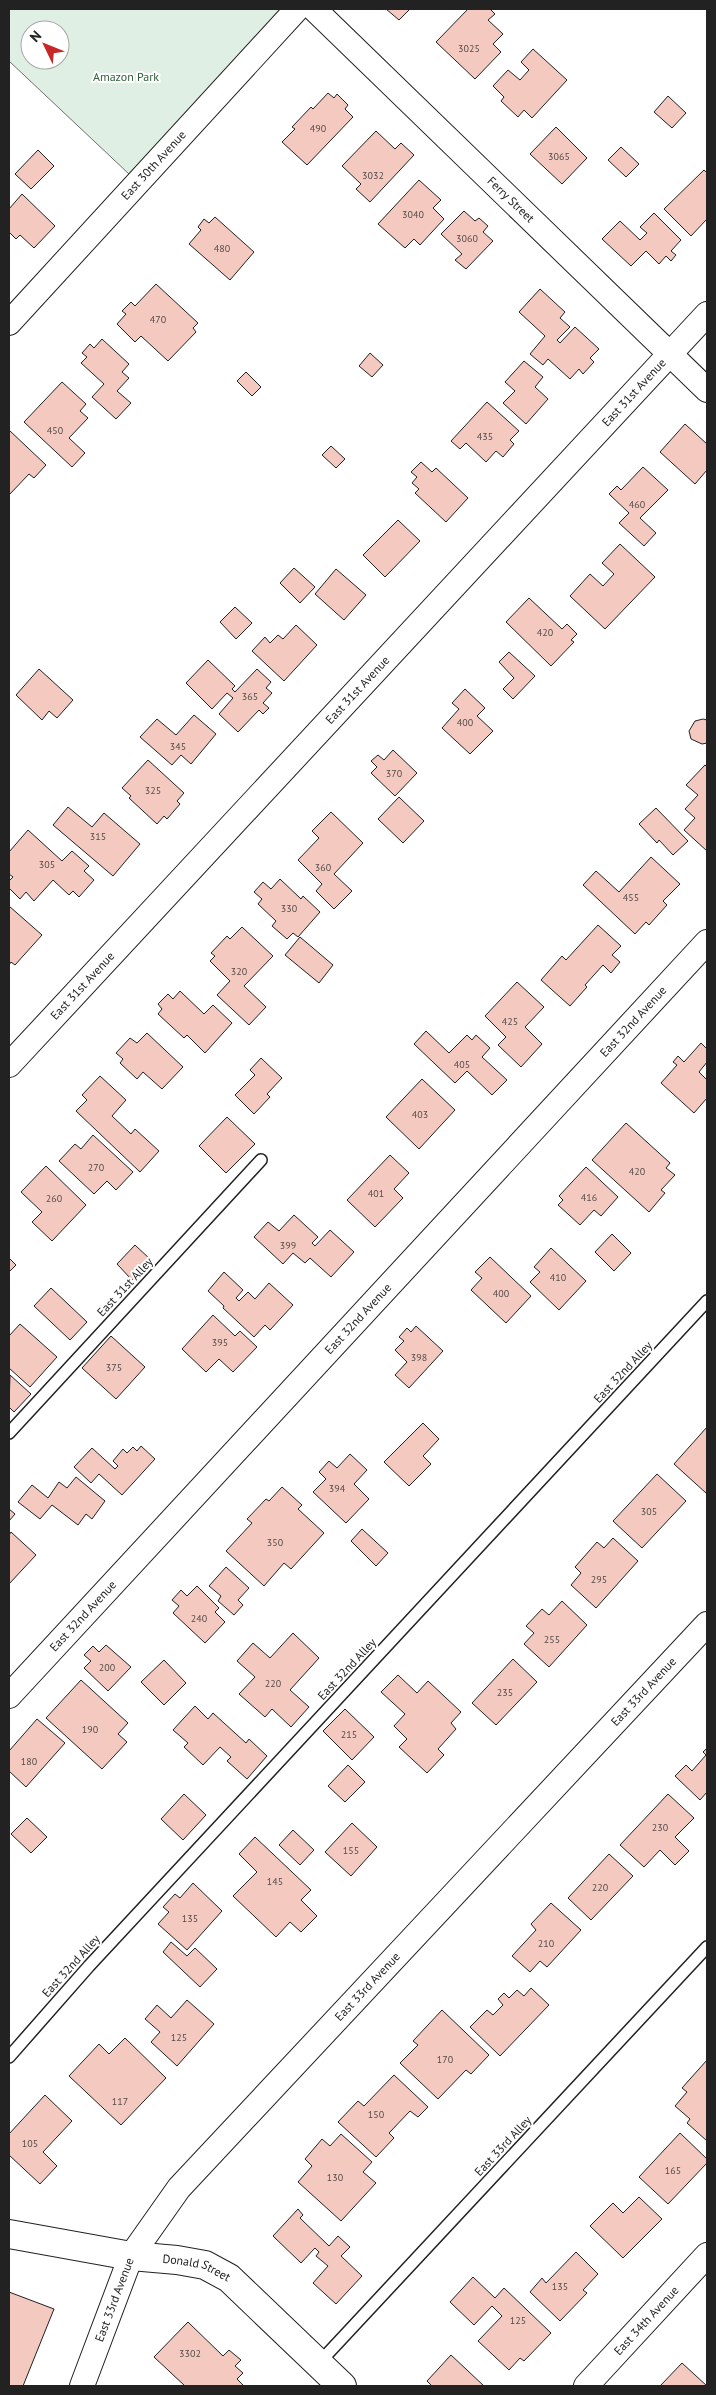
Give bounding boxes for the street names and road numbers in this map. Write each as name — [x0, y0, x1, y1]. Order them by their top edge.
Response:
street label: East 30th Avenue — [118, 127, 189, 203]
street label: Ferry Street — [484, 173, 538, 225]
street label: East 31st Avenue — [598, 355, 669, 429]
street label: East 31st Avenue — [322, 653, 392, 727]
street label: East 31st Avenue — [47, 948, 117, 1023]
street label: East 32nd Avenue — [596, 983, 669, 1060]
street label: East 31st Alley — [94, 1254, 156, 1319]
street label: East 32nd Avenue — [321, 1280, 394, 1357]
street label: East 32nd Alley — [590, 1337, 655, 1406]
street label: East 32nd Avenue — [46, 1577, 119, 1654]
street label: East 32nd Alley — [314, 1634, 379, 1703]
street label: East 33rd Avenue — [607, 1654, 679, 1729]
street label: East 32nd Alley — [39, 1931, 103, 2000]
street label: East 33rd Avenue — [331, 1949, 403, 2024]
street label: East 33rd Alley — [471, 2112, 535, 2179]
street label: Donald Street — [162, 2251, 233, 2284]
street label: East 33rd Avenue — [91, 2256, 137, 2344]
street label: East 34th Avenue — [610, 2283, 682, 2358]

